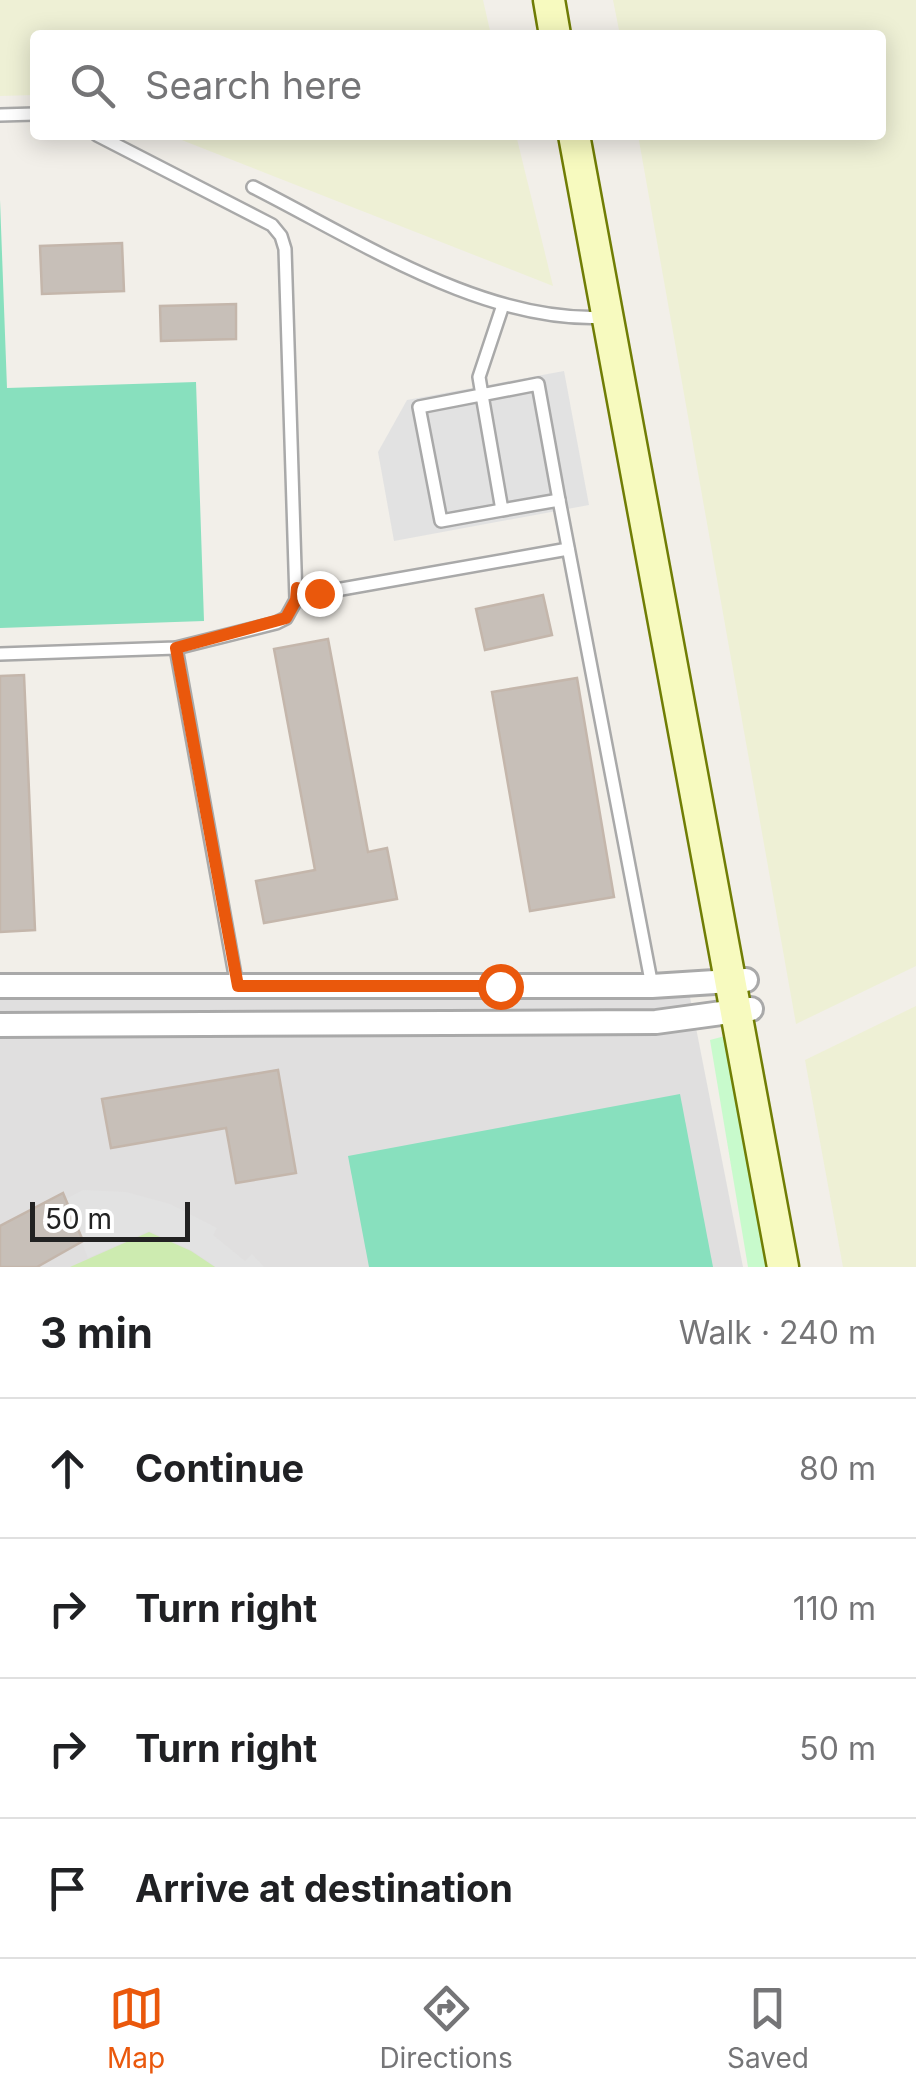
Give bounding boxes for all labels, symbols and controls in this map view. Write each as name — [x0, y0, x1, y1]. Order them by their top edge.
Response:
search box — [30, 30, 886, 140]
icon: search — [65, 58, 120, 113]
text: Search here — [145, 62, 362, 108]
route end — [297, 571, 343, 617]
route start — [478, 964, 524, 1010]
scale bar — [30, 1197, 190, 1242]
text: 50 m — [45, 1202, 112, 1236]
text: 3 min — [40, 1307, 153, 1358]
text: Walk · 240 m — [679, 1313, 876, 1352]
icon: ahead — [40, 1441, 95, 1496]
text: Continue — [135, 1445, 304, 1491]
text: 80 m — [799, 1449, 876, 1488]
icon: right — [40, 1581, 95, 1636]
text: Turn right — [135, 1585, 317, 1631]
text: 110 m — [793, 1589, 876, 1628]
icon: right — [40, 1721, 95, 1776]
text: Turn right — [135, 1725, 317, 1771]
text: 50 m — [799, 1729, 876, 1768]
icon: arrive — [40, 1861, 95, 1916]
text: Arrive at destination — [135, 1865, 513, 1911]
tab: Map — [107, 1981, 165, 2075]
tab: Directions — [379, 1981, 513, 2075]
tab: Saved — [727, 1981, 809, 2075]

